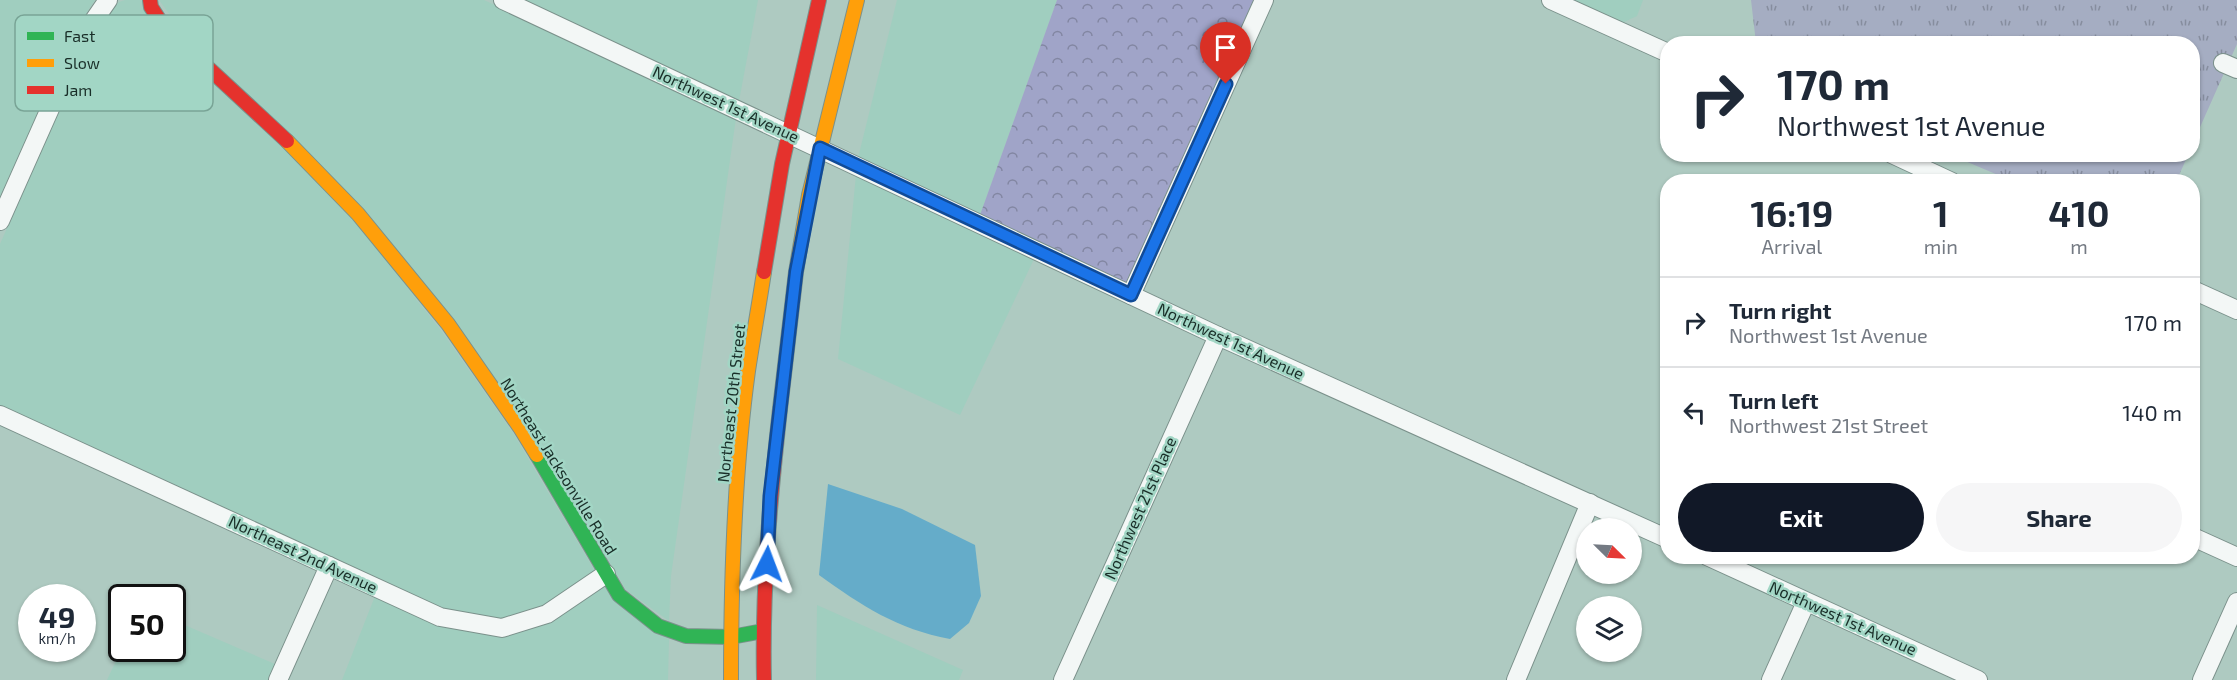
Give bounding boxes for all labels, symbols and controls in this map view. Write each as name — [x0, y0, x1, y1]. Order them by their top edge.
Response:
legend — [15, 15, 213, 111]
pin — [1200, 22, 1251, 84]
text: Fast — [64, 26, 95, 45]
icon: arrive — [1209, 31, 1242, 64]
text: Slow — [64, 53, 100, 72]
text: 170 m — [1777, 58, 1890, 108]
icon: right — [1678, 60, 1756, 138]
street label: Northwest 1st Avenue — [650, 61, 802, 146]
text: Jam — [64, 80, 92, 99]
text: Northwest 1st Avenue — [1777, 109, 2045, 141]
text: 16:19 — [1750, 191, 1833, 234]
text: 1 — [1933, 191, 1949, 234]
text: 410 — [2048, 191, 2110, 234]
text: Arrival — [1761, 234, 1822, 258]
text: min — [1924, 234, 1958, 258]
text: m — [2070, 234, 2088, 258]
text: Turn right — [1729, 297, 1831, 323]
street label: Northwest 1st Avenue — [1155, 298, 1307, 383]
icon: right — [1678, 306, 1711, 339]
text: 170 m — [2125, 309, 2182, 335]
street label: Northeast 20th Street — [713, 323, 748, 483]
text: Northwest 1st Avenue — [1729, 323, 1928, 347]
street label: Northeast Jacksonville Road — [497, 374, 622, 558]
text: Turn left — [1729, 387, 1818, 413]
icon: left — [1678, 396, 1711, 429]
text: 140 m — [2122, 399, 2182, 425]
text: Northwest 21st Street — [1729, 413, 1928, 437]
street label: Northwest 21st Place — [1100, 434, 1180, 582]
button: Exit — [1678, 483, 1924, 552]
button: Share — [1936, 483, 2182, 552]
street label: Northeast 2nd Avenue — [226, 511, 380, 596]
north arrow — [1576, 518, 1642, 584]
map controls — [1576, 518, 1642, 662]
position arrow — [735, 532, 799, 596]
street label: Northwest 1st Avenue — [1767, 577, 1920, 659]
speed limit sign: 50 — [108, 584, 186, 662]
button: layers — [1576, 596, 1642, 662]
text: 49 — [39, 598, 75, 634]
text: km/h — [38, 629, 76, 647]

